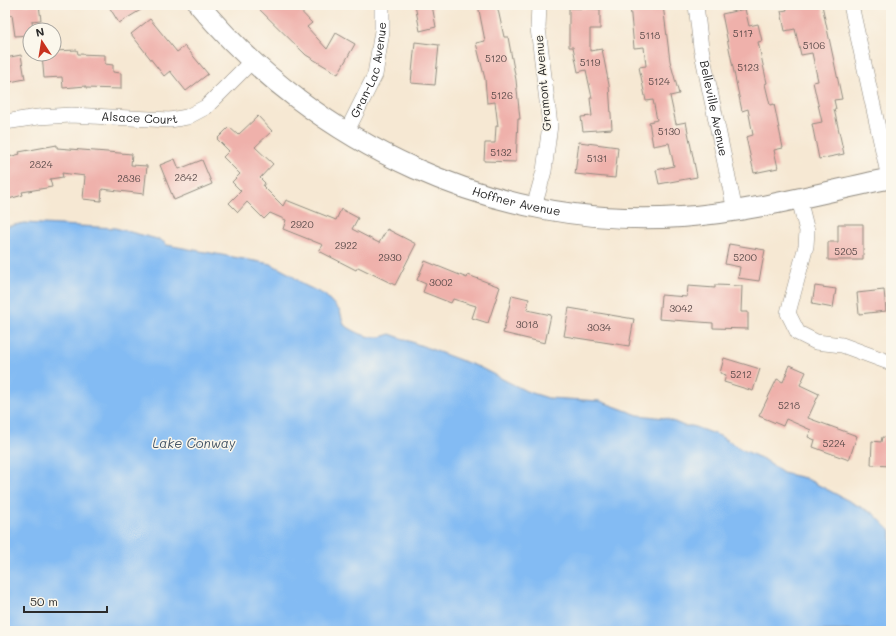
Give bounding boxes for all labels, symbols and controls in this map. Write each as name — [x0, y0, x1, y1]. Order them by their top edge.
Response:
north arrow — [22, 22, 62, 62]
street label: Gran-Lac Avenue — [346, 22, 389, 120]
text: N — [34, 24, 45, 40]
house number: 5117 — [733, 26, 754, 40]
house number: 5118 — [640, 28, 660, 42]
street label: Gramont Avenue — [530, 34, 554, 132]
house number: 5106 — [803, 38, 825, 52]
house number: 5120 — [485, 51, 507, 65]
house number: 5119 — [580, 55, 600, 69]
street label: Belleville Avenue — [697, 59, 732, 157]
house number: 5123 — [737, 60, 759, 74]
house number: 5124 — [648, 74, 670, 88]
house number: 5126 — [491, 88, 513, 102]
street label: Alsace Court — [101, 108, 179, 127]
house number: 5130 — [658, 124, 680, 138]
house number: 5132 — [490, 145, 512, 159]
house number: 5131 — [587, 151, 607, 165]
house number: 2824 — [29, 157, 53, 171]
house number: 2842 — [174, 170, 198, 184]
house number: 2836 — [117, 171, 141, 185]
street label: Hoffner Avenue — [470, 182, 562, 219]
house number: 2920 — [290, 217, 314, 231]
house number: 2922 — [335, 238, 357, 252]
house number: 5205 — [834, 244, 858, 258]
house number: 2930 — [378, 250, 402, 264]
house number: 5200 — [733, 250, 757, 264]
house number: 3002 — [429, 275, 453, 289]
house number: 3042 — [669, 301, 693, 315]
house number: 3018 — [516, 317, 538, 331]
house number: 3034 — [587, 320, 611, 334]
house number: 5212 — [730, 367, 752, 381]
house number: 5218 — [778, 398, 800, 412]
water label: Lake Conway — [152, 434, 236, 451]
house number: 5224 — [823, 436, 846, 450]
scale bar — [24, 588, 107, 614]
text: 50 m — [30, 593, 58, 609]

